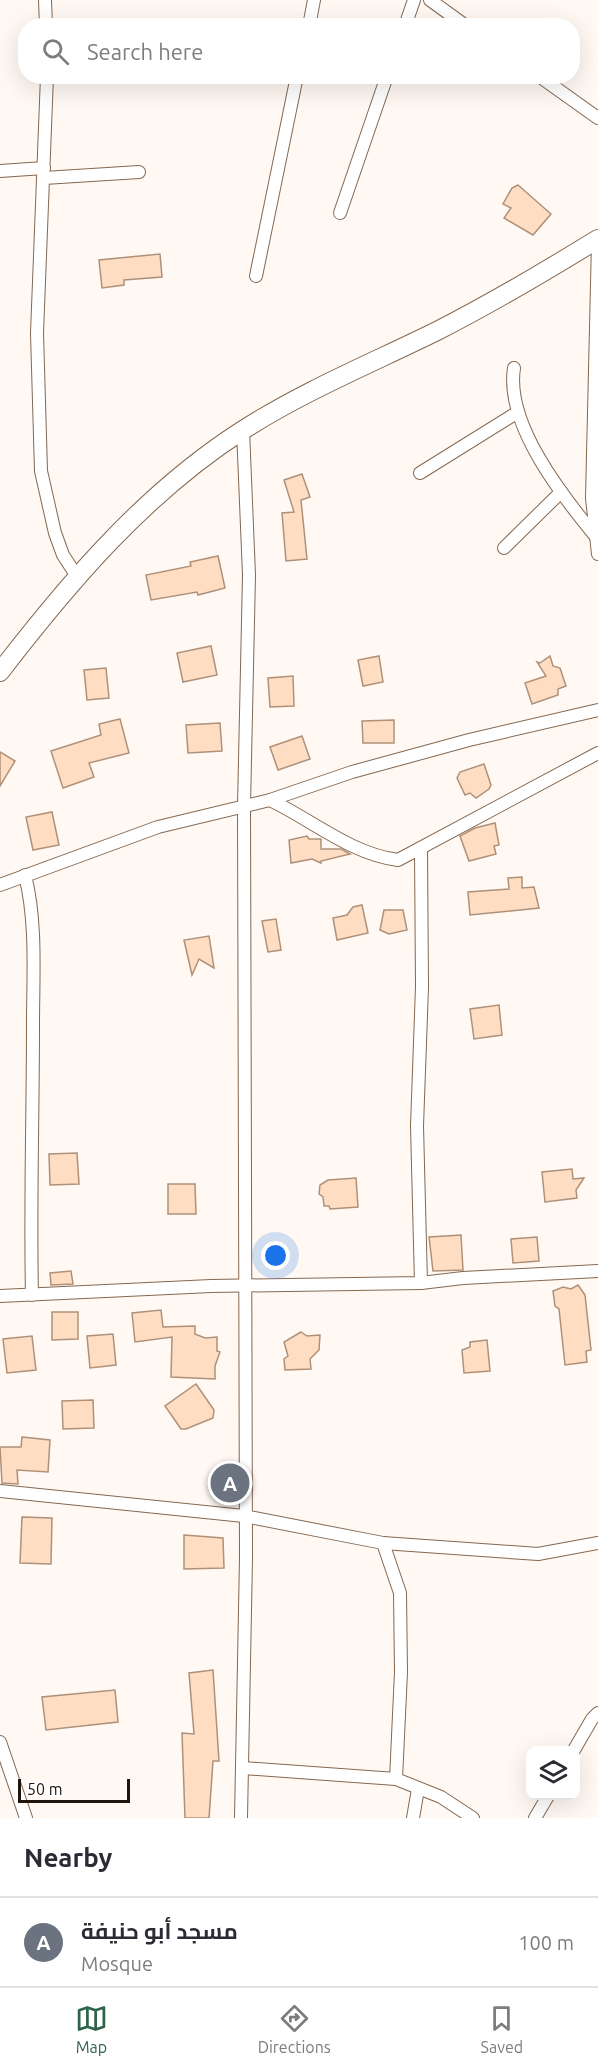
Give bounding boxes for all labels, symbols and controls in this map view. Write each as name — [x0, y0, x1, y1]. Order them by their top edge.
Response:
search box — [18, 18, 580, 84]
icon: search — [39, 35, 72, 68]
text: Search here — [87, 39, 203, 64]
your location — [261, 1241, 290, 1270]
pin: A — [210, 1460, 250, 1506]
map controls — [526, 1746, 580, 1800]
button: layers — [526, 1746, 580, 1800]
scale bar — [18, 1776, 130, 1804]
text: 50 m — [27, 1780, 63, 1798]
text: Nearby — [24, 1843, 112, 1872]
text: مسجد أبو حنيفة — [81, 1918, 238, 1943]
text: A — [36, 1931, 51, 1954]
text: 100 m — [518, 1931, 574, 1954]
text: Mosque — [81, 1952, 153, 1975]
tab: Map — [75, 2002, 108, 2056]
tab: Directions — [258, 2002, 331, 2056]
tab: Saved — [481, 2002, 523, 2056]

